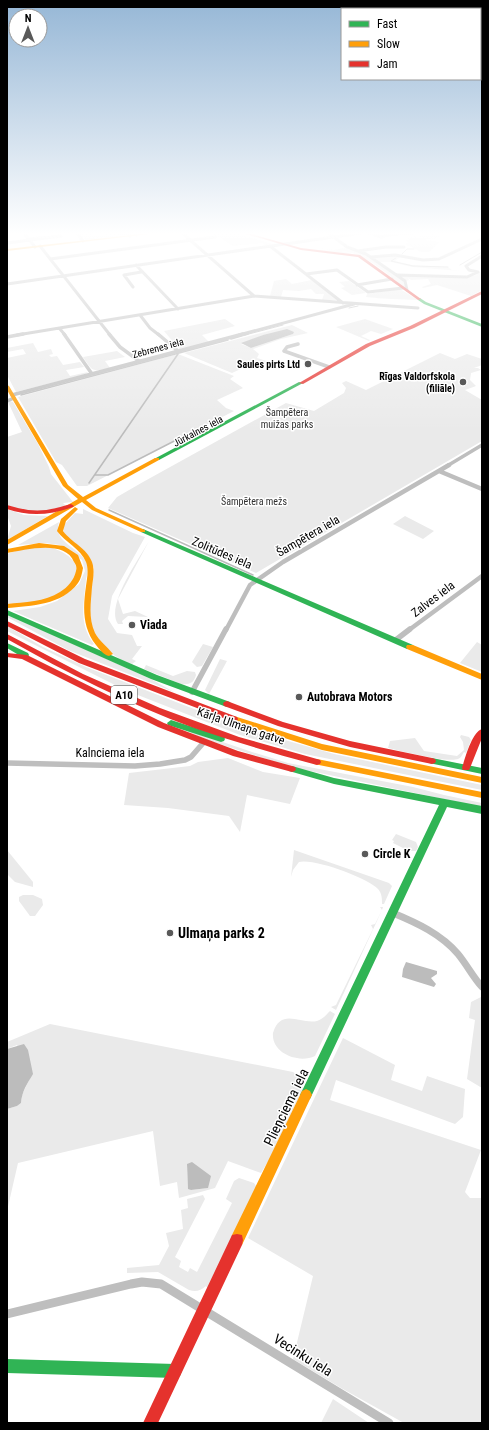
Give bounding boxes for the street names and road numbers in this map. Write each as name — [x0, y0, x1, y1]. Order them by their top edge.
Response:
street label: Zebrenes iela — [131, 336, 185, 360]
street label: Jūrkalnes iela — [171, 413, 225, 449]
street label: Šampētera iela — [273, 511, 342, 560]
street label: Zolitūdes iela — [190, 534, 254, 572]
street label: Zalves iela — [409, 578, 458, 620]
road number: A10 — [111, 686, 137, 704]
street label: Kārļa Ulmaņa gatve — [195, 704, 287, 749]
street label: Kalnciema iela — [75, 746, 145, 760]
street label: Plieņciema iela — [260, 1066, 312, 1149]
street label: Vecinku iela — [271, 1331, 335, 1379]

